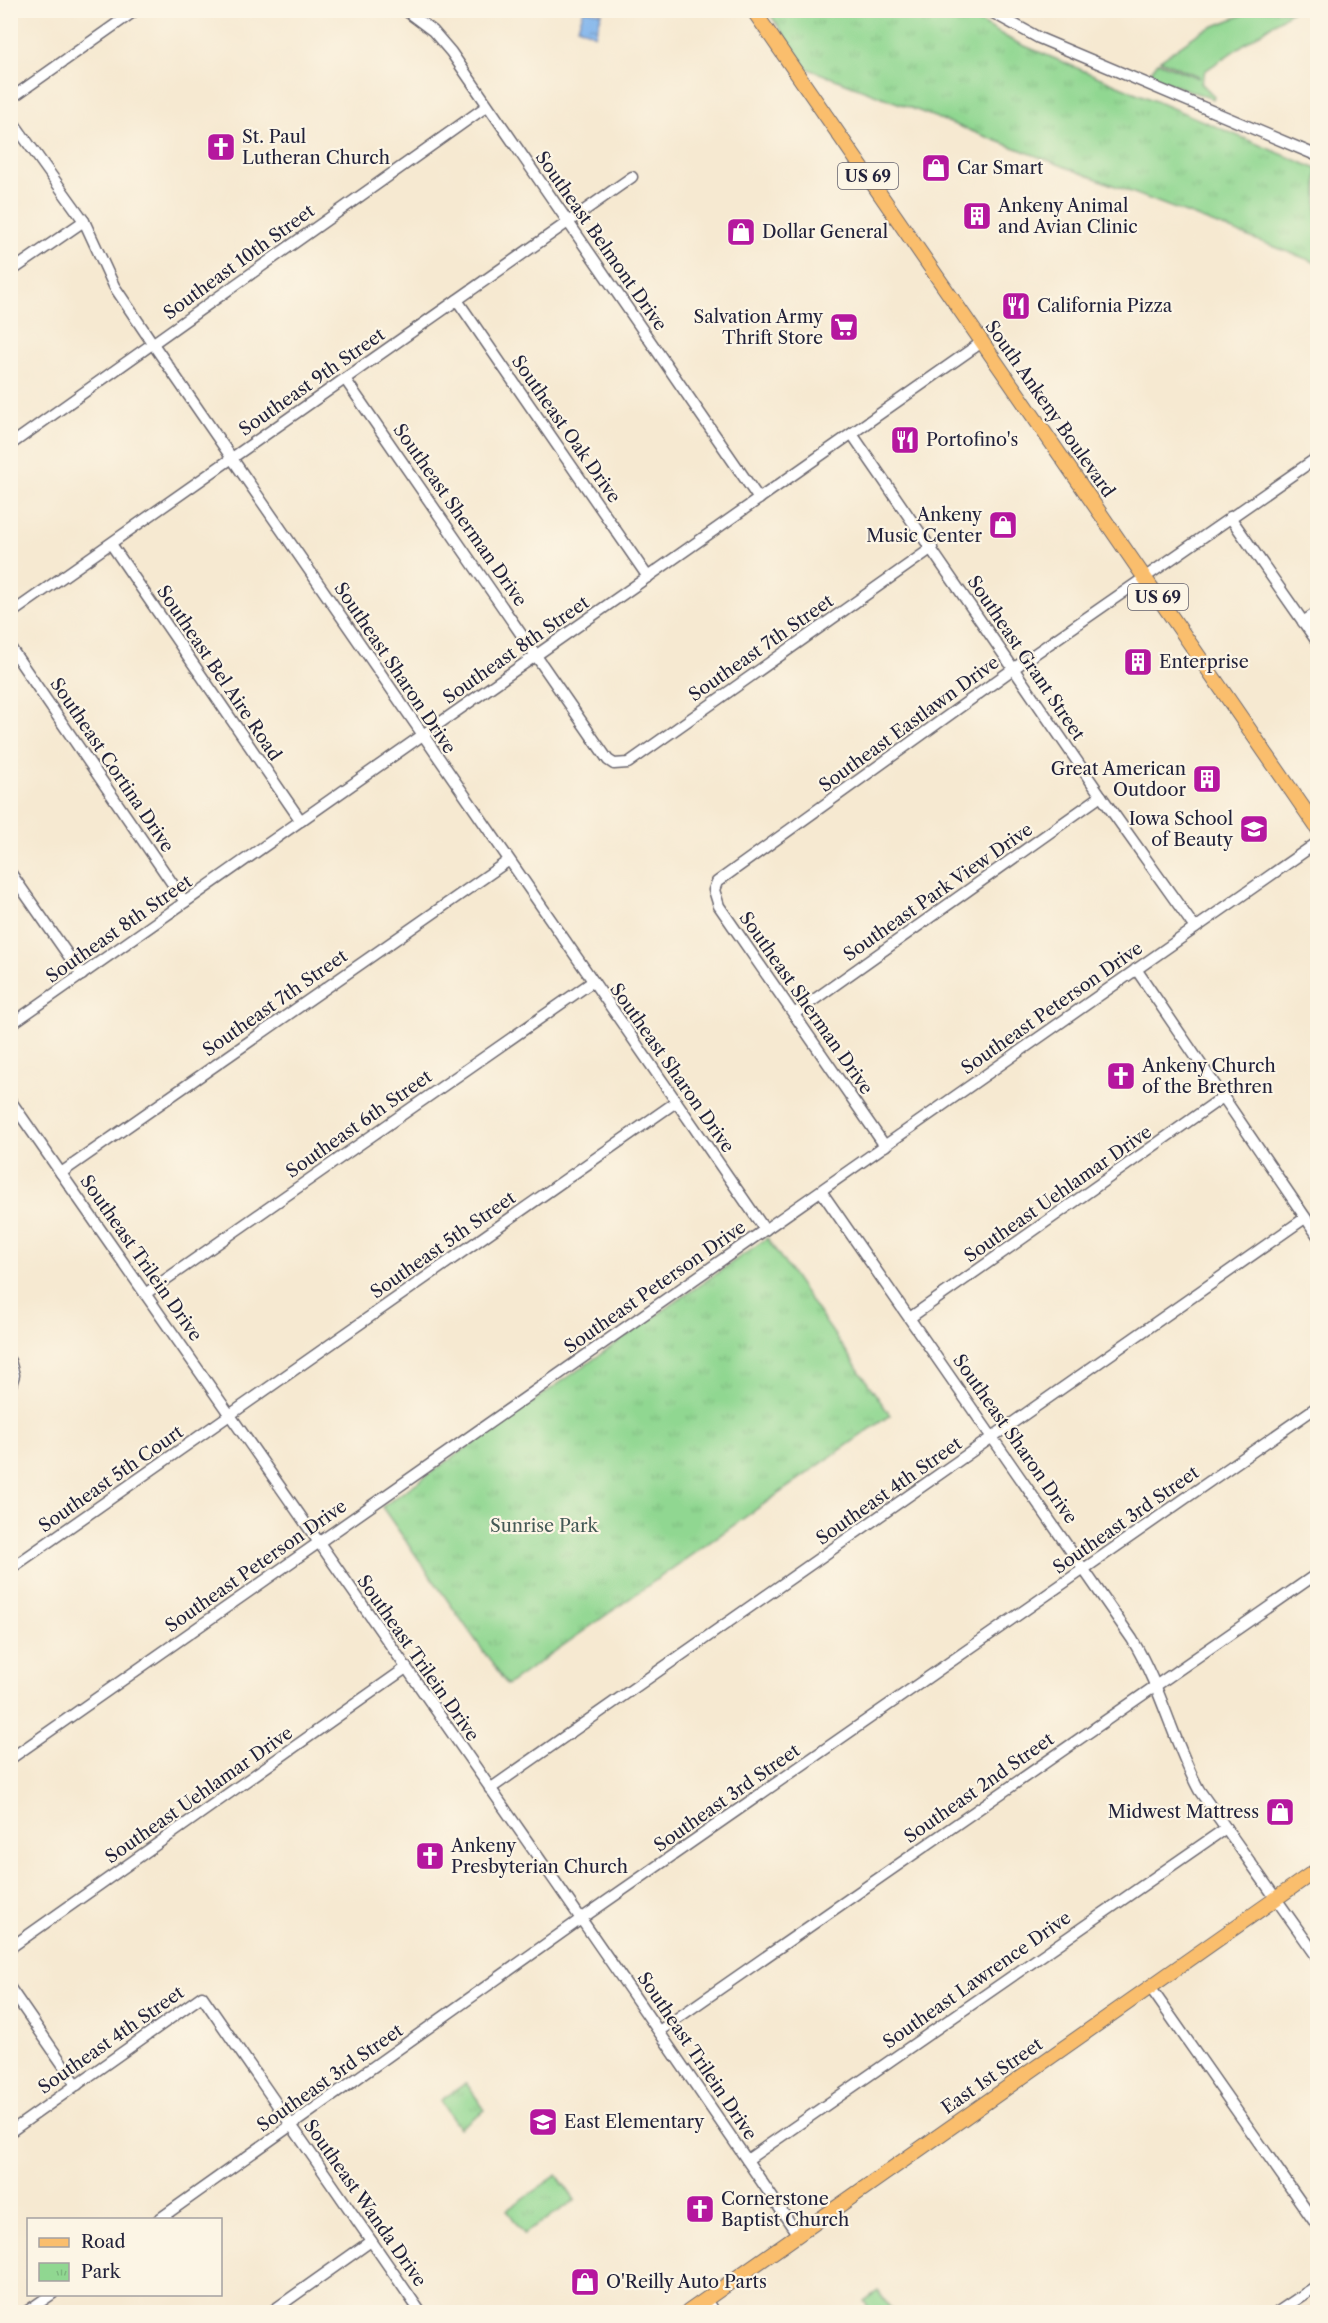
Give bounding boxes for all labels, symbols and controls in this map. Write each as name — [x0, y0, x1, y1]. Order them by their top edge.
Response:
place label: St. Paul Lutheran Church — [242, 126, 390, 169]
church icon: St. Paul Lutheran Church — [205, 131, 237, 163]
street label: Southeast Belmont Drive — [531, 147, 671, 335]
shop icon: Car Smart — [920, 152, 952, 184]
place label: Car Smart — [957, 157, 1044, 179]
road number: US 69 — [838, 163, 898, 189]
place label: Ankeny Animal and Avian Clinic — [997, 195, 1138, 238]
street label: Southeast 10th Street — [159, 199, 319, 324]
building icon: Ankeny Animal and Avian Clinic — [961, 200, 993, 232]
shop icon: Dollar General — [725, 216, 757, 248]
place label: Dollar General — [762, 221, 888, 243]
restaurant icon: California Pizza — [1000, 290, 1032, 322]
place label: California Pizza — [1037, 295, 1173, 317]
place label: Salvation Army Thrift Store — [693, 306, 824, 349]
supermarket icon: Salvation Army Thrift Store — [828, 311, 860, 343]
street label: South Ankeny Boulevard — [981, 316, 1120, 502]
street label: Southeast 9th Street — [235, 323, 390, 441]
street label: Southeast Oak Drive — [507, 351, 625, 507]
street label: Southeast Sherman Drive — [389, 419, 531, 611]
restaurant icon: Portofino's — [889, 424, 921, 456]
place label: Portofino's — [926, 429, 1018, 451]
place label: Ankeny Music Center — [866, 504, 983, 547]
shop icon: Ankeny Music Center — [987, 509, 1019, 541]
street label: Southeast Grant Street — [963, 571, 1090, 745]
street label: Southeast Sharon Drive — [329, 578, 461, 758]
street label: Southeast Bel Aire Road — [152, 581, 286, 765]
road number: US 69 — [1128, 584, 1188, 610]
street label: Southeast 7th Street — [685, 589, 838, 706]
street label: Southeast 8th Street — [439, 591, 594, 709]
building icon: Enterprise — [1122, 646, 1154, 678]
street label: Southeast Eastlawn Drive — [815, 651, 1003, 797]
place label: Enterprise — [1159, 651, 1249, 673]
street label: Southeast Cortina Drive — [45, 674, 179, 856]
place label: Great American Outdoor — [1051, 758, 1186, 801]
building icon: Great American Outdoor — [1191, 763, 1223, 795]
place label: Iowa School of Beauty — [1129, 808, 1234, 851]
school or university icon: Iowa School of Beauty — [1238, 813, 1270, 845]
street label: Southeast Park View Drive — [839, 818, 1037, 966]
street label: Southeast 8th Street — [42, 870, 197, 988]
street label: Southeast Sherman Drive — [735, 907, 877, 1099]
street label: Southeast Peterson Drive — [957, 937, 1147, 1079]
street label: Southeast 7th Street — [199, 944, 352, 1061]
street label: Southeast Sharon Drive — [605, 979, 739, 1157]
place label: Ankeny Church of the Brethren — [1141, 1055, 1276, 1098]
church icon: Ankeny Church of the Brethren — [1105, 1060, 1137, 1092]
street label: Southeast 6th Street — [282, 1065, 437, 1183]
street label: Southeast Uehlamar Drive — [960, 1121, 1156, 1267]
street label: Southeast Trilein Drive — [75, 1171, 207, 1345]
street label: Southeast 5th Street — [366, 1186, 520, 1303]
street label: Southeast Peterson Drive — [560, 1216, 750, 1358]
street label: Southeast Sharon Drive — [948, 1350, 1082, 1528]
street label: Southeast 5th Court — [35, 1421, 188, 1537]
street label: Southeast 4th Street — [812, 1432, 967, 1550]
street label: Southeast 3rd Street — [1049, 1461, 1204, 1579]
street label: Southeast Peterson Drive — [161, 1495, 351, 1637]
park label: Sunrise Park — [490, 1515, 600, 1537]
street label: Southeast Trilein Drive — [352, 1571, 484, 1745]
street label: Southeast Uehlamar Drive — [101, 1722, 297, 1868]
street label: Southeast 2nd Street — [900, 1728, 1058, 1848]
street label: Southeast 3rd Street — [650, 1739, 805, 1857]
shop icon: Midwest Mattress — [1264, 1796, 1296, 1828]
place label: Midwest Mattress — [1108, 1801, 1259, 1823]
place label: Ankeny Presbyterian Church — [450, 1835, 628, 1878]
church icon: Ankeny Presbyterian Church — [414, 1840, 446, 1872]
street label: Southeast Lawrence Drive — [879, 1907, 1075, 2053]
street label: Southeast Trilein Drive — [633, 1968, 761, 2144]
street label: Southeast 4th Street — [34, 1981, 189, 2099]
street label: Southeast 3rd Street — [253, 2019, 408, 2137]
street label: East 1st Street — [937, 2033, 1047, 2119]
school or university icon: East Elementary — [527, 2106, 559, 2138]
place label: East Elementary — [564, 2111, 705, 2133]
street label: Southeast Wanda Drive — [299, 2115, 431, 2291]
place label: Cornerstone Baptist Church — [721, 2188, 849, 2231]
church icon: Cornerstone Baptist Church — [684, 2193, 716, 2225]
legend — [27, 2218, 222, 2296]
text: Road — [81, 2231, 126, 2253]
text: Park — [81, 2261, 122, 2283]
shop icon: O'Reilly Auto Parts — [569, 2266, 601, 2298]
place label: O'Reilly Auto Parts — [606, 2271, 767, 2293]

